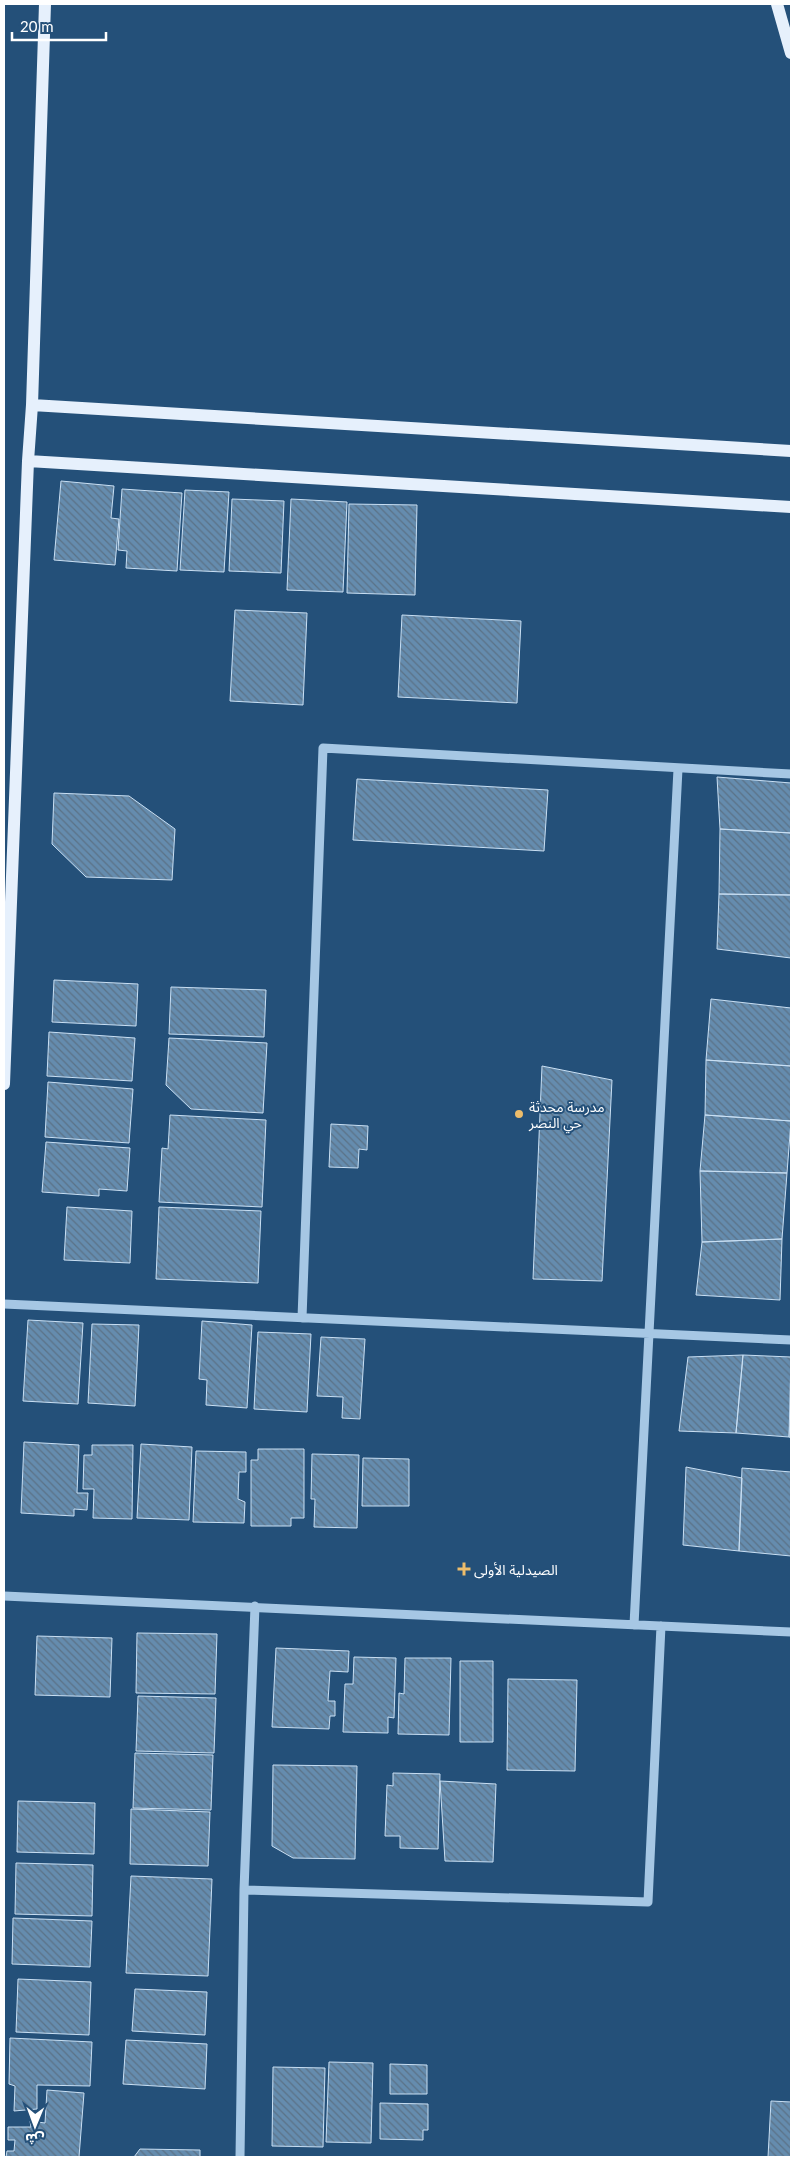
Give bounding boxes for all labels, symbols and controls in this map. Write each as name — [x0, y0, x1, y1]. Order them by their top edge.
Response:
scale bar — [12, 10, 106, 42]
text: 20 m — [20, 17, 54, 35]
place label: مدرسة محدثة حي النصر — [528, 1098, 605, 1134]
marker: مدرسة محدثة حي النصر — [513, 1108, 525, 1120]
place label: الصيدلية الأولى — [474, 1561, 558, 1579]
marker: الصيدلية الأولى — [458, 1563, 470, 1575]
north arrow — [10, 2101, 60, 2151]
text: ش — [25, 2131, 45, 2148]

